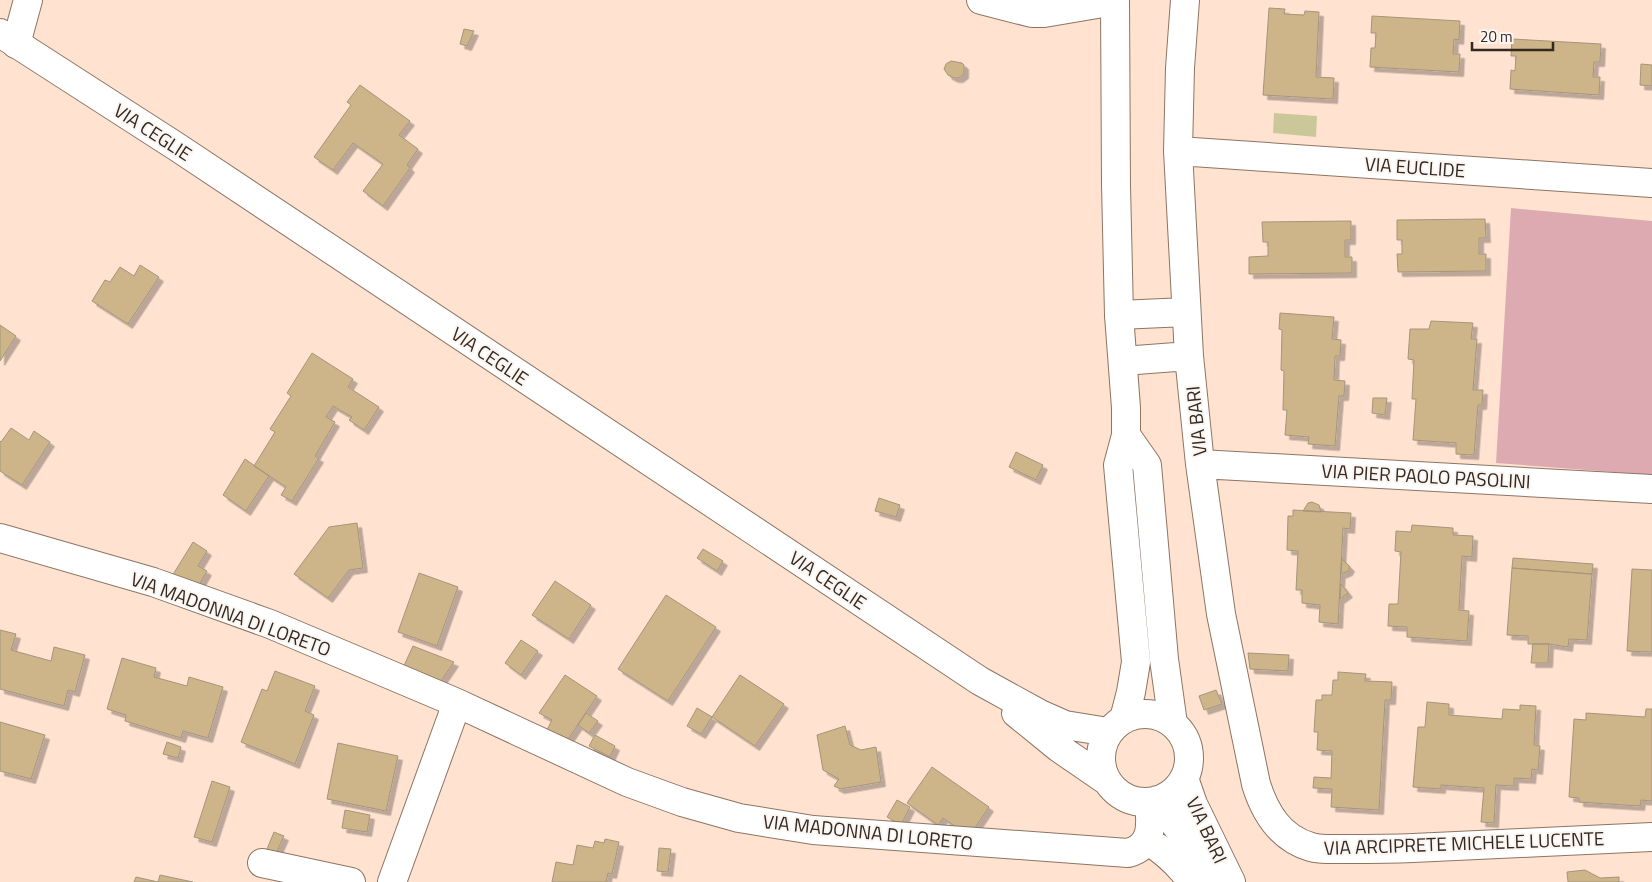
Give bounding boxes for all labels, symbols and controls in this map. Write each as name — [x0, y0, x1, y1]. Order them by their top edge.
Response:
scale bar — [1472, 20, 1553, 52]
text: 20 m — [1480, 25, 1513, 48]
street label: VIA CEGLIE — [109, 95, 198, 168]
street label: VIA EUCLIDE — [1364, 149, 1466, 184]
street label: VIA CEGLIE — [446, 319, 535, 392]
street label: VIA BARI — [1177, 385, 1214, 458]
street label: VIA PIER PAOLO PASOLINI — [1321, 456, 1531, 495]
street label: VIA CEGLIE — [784, 543, 873, 616]
street label: VIA MADONNA DI LORETO — [127, 564, 335, 663]
street label: VIA BARI — [1179, 792, 1235, 868]
street label: VIA MADONNA DI LORETO — [761, 806, 975, 857]
street label: VIA ARCIPRETE MICHELE LUCENTE — [1323, 823, 1605, 862]

